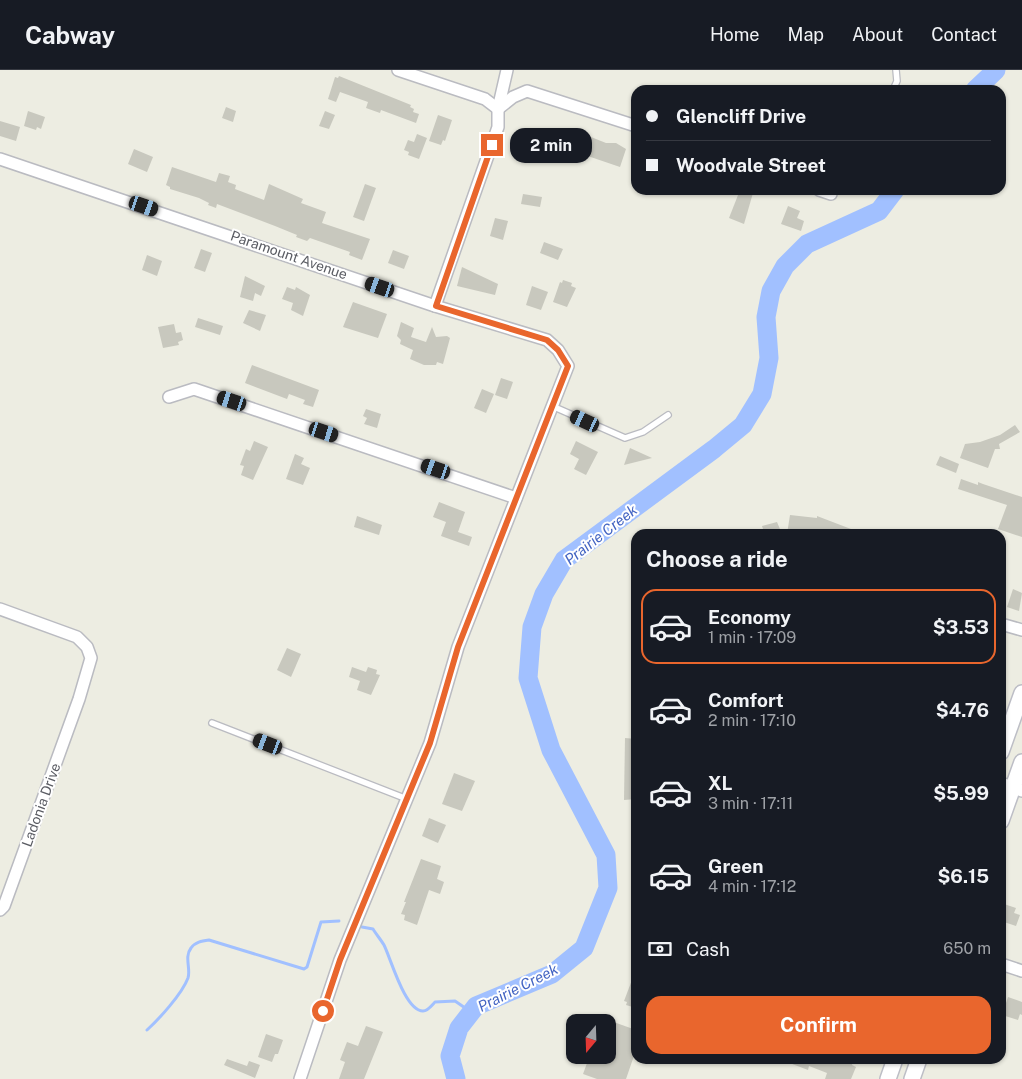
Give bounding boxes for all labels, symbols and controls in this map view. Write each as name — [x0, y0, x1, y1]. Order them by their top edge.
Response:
text: Cabway — [25, 21, 115, 49]
text: Home — [710, 24, 760, 45]
text: Map — [788, 24, 824, 45]
text: About — [852, 24, 903, 45]
text: Contact — [931, 24, 997, 45]
text: Glencliff Drive — [676, 105, 806, 127]
callout: 2 min — [510, 128, 592, 162]
route end — [481, 134, 503, 156]
text: 2 min — [530, 136, 572, 155]
text: Woodvale Street — [676, 154, 826, 176]
car — [127, 194, 160, 218]
street label: Paramount Avenue — [229, 228, 350, 283]
car — [363, 275, 396, 299]
car — [215, 389, 248, 413]
car — [568, 408, 601, 434]
car — [307, 420, 340, 444]
car — [419, 457, 452, 481]
water label: Prairie Creek — [561, 500, 641, 568]
text: Choose a ride — [646, 546, 788, 572]
icon: car — [648, 604, 693, 649]
text: Economy — [708, 606, 791, 628]
text: $3.53 — [933, 616, 989, 638]
text: 1 min · 17:09 — [708, 628, 796, 647]
icon: car — [648, 687, 693, 732]
text: Comfort — [708, 689, 784, 711]
text: $4.76 — [936, 699, 989, 721]
text: 2 min · 17:10 — [708, 711, 796, 730]
car — [251, 732, 284, 756]
street label: Ladonia Drive — [18, 761, 64, 849]
icon: car — [648, 770, 693, 815]
text: XL — [708, 772, 733, 794]
text: $5.99 — [933, 782, 989, 804]
text: 3 min · 17:11 — [708, 794, 793, 813]
icon: car — [648, 853, 693, 898]
text: Green — [708, 855, 763, 877]
text: $6.15 — [937, 865, 989, 887]
text: 4 min · 17:12 — [708, 877, 796, 896]
icon: cash — [646, 935, 674, 963]
text: Cash — [686, 938, 730, 960]
text: 650 m — [943, 939, 991, 958]
water label: Prairie Creek — [475, 960, 561, 1015]
button: Confirm — [646, 996, 991, 1054]
route start — [312, 1000, 334, 1022]
north arrow — [566, 1014, 616, 1064]
map controls — [566, 1014, 616, 1064]

